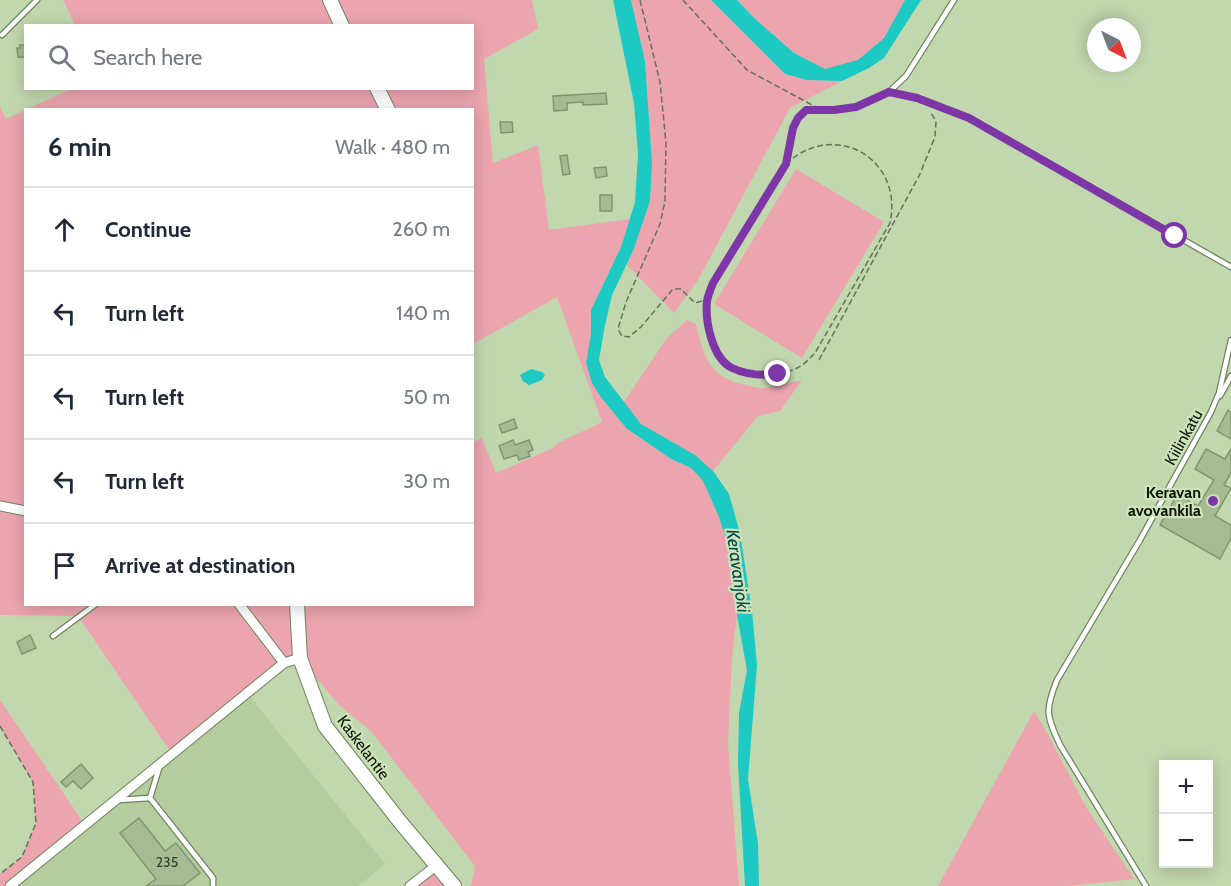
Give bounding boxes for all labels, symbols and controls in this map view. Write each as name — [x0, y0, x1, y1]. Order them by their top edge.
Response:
north arrow — [1087, 18, 1141, 72]
search box — [24, 24, 474, 90]
icon: search — [45, 41, 78, 74]
text: Search here — [93, 44, 202, 71]
text: 6 min — [48, 131, 112, 163]
text: Walk · 480 m — [335, 135, 450, 159]
icon: ahead — [48, 213, 81, 246]
text: Continue — [105, 216, 191, 243]
text: 260 m — [392, 217, 450, 241]
route start — [1161, 222, 1187, 248]
icon: left — [48, 297, 81, 330]
text: Turn left — [105, 300, 184, 327]
text: 140 m — [396, 301, 450, 325]
route end — [764, 360, 790, 386]
icon: left — [48, 381, 81, 414]
text: Turn left — [105, 384, 184, 411]
text: 50 m — [403, 385, 450, 409]
street label: Kiilinkatu — [1160, 406, 1206, 468]
icon: left — [48, 465, 81, 498]
text: Turn left — [105, 468, 184, 495]
text: 30 m — [403, 469, 450, 493]
place label: Keravan avovankila — [1128, 483, 1201, 520]
marker: Keravan avovankila — [1206, 494, 1220, 508]
water label: Keravanjoki — [721, 528, 755, 615]
icon: arrive — [48, 549, 81, 582]
text: Arrive at destination — [105, 552, 295, 579]
street label: Kaskelantie — [333, 711, 394, 783]
map controls — [1159, 760, 1213, 868]
button: + — [1159, 760, 1213, 814]
button: − — [1159, 814, 1213, 868]
house number: 235 — [156, 853, 178, 871]

